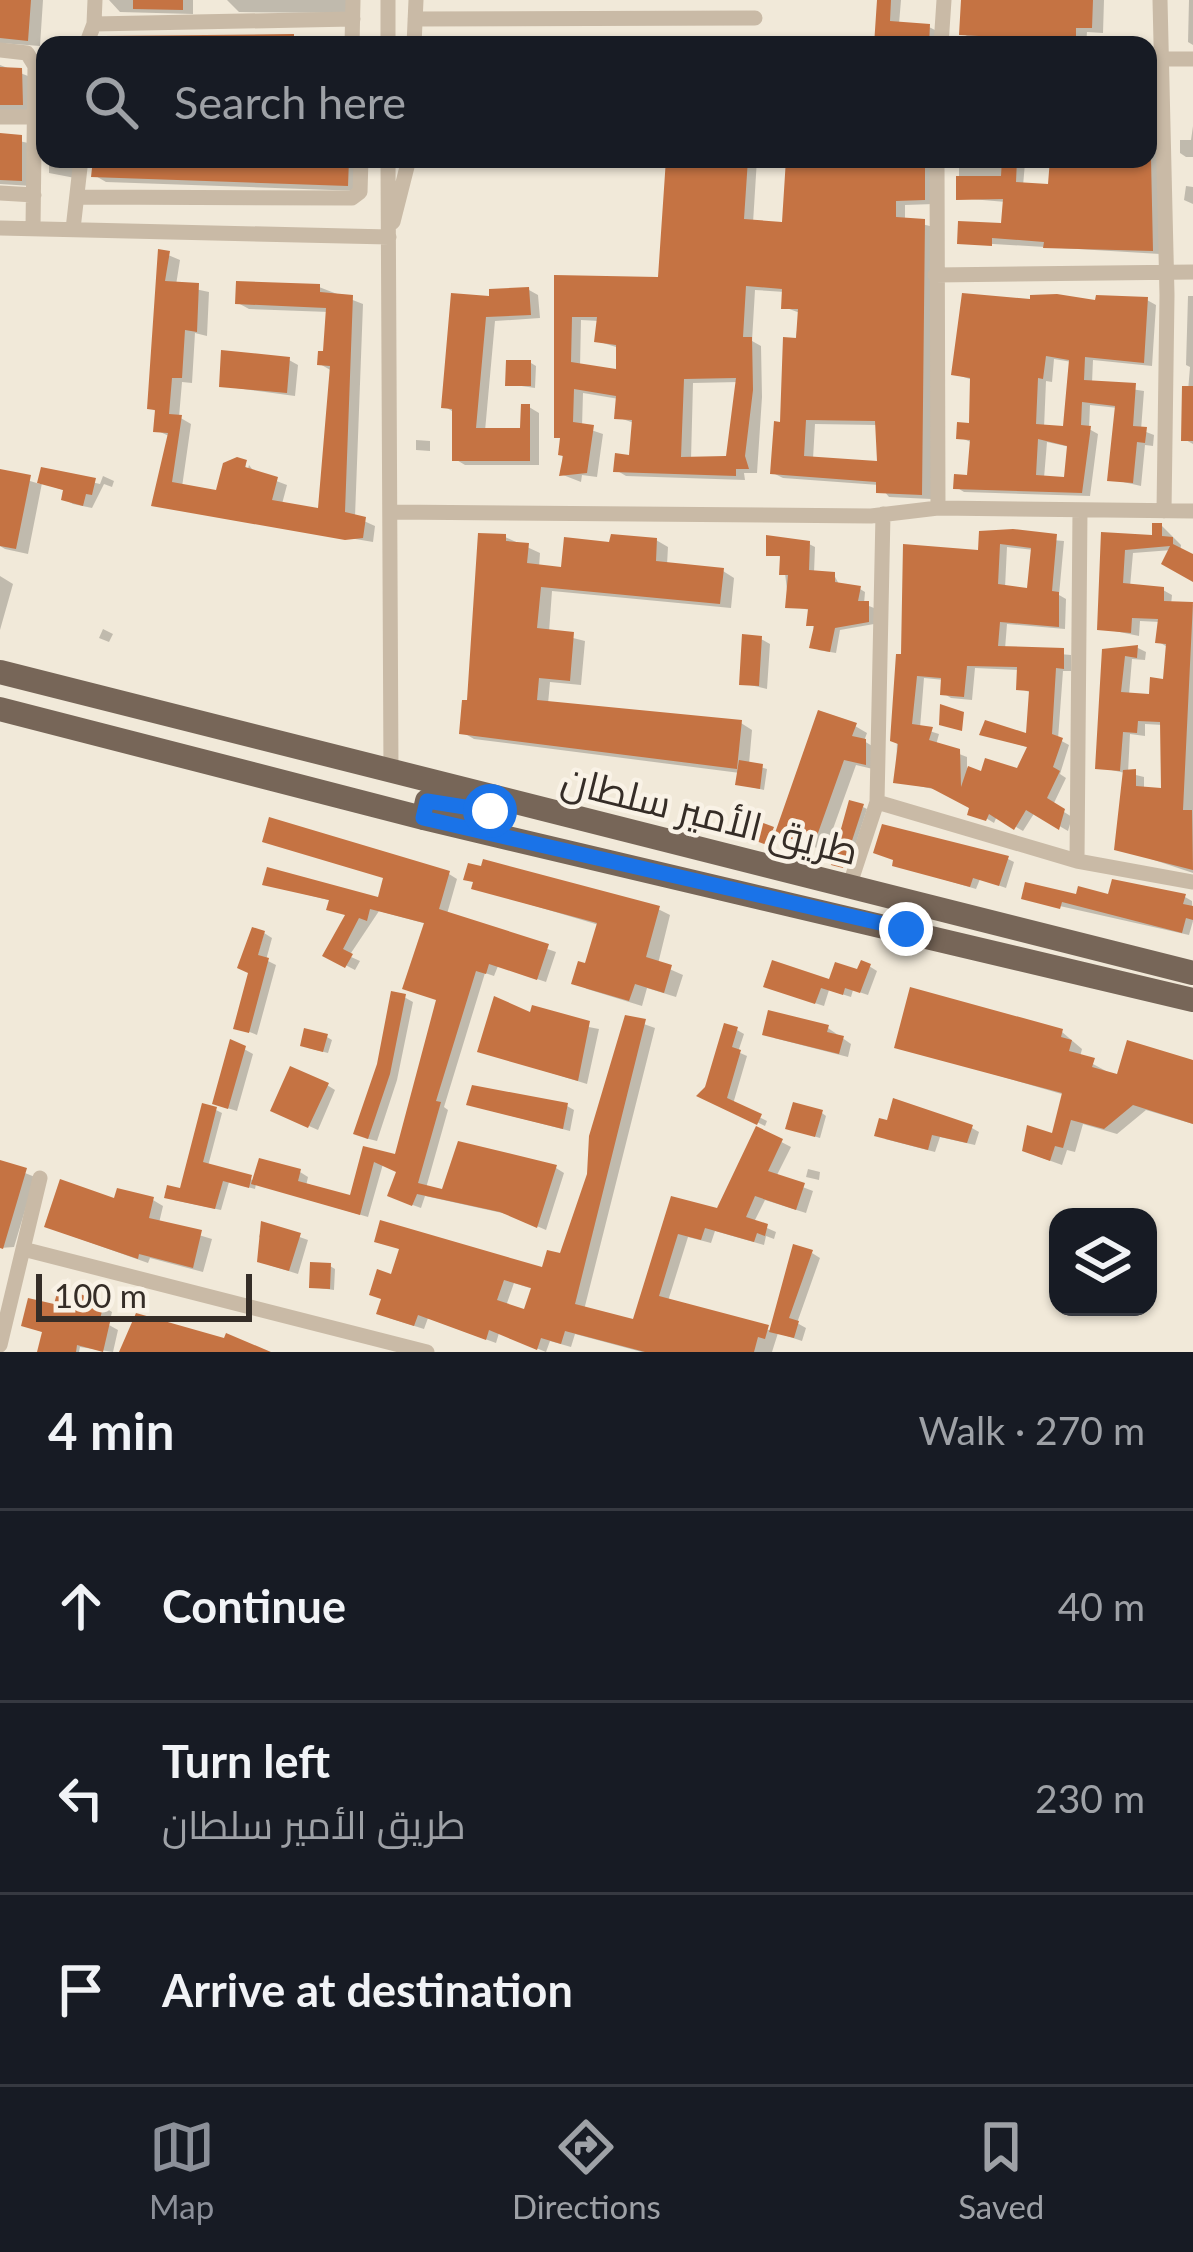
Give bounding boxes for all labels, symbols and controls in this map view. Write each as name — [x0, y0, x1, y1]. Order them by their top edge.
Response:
search box — [36, 36, 1157, 168]
icon: search — [78, 69, 144, 135]
text: Search here — [174, 75, 406, 129]
street label: طريق الأمير سلطان — [557, 755, 863, 875]
route start — [463, 784, 517, 838]
route end — [879, 902, 933, 956]
map controls — [1049, 1208, 1157, 1316]
button: layers — [1049, 1208, 1157, 1316]
scale bar — [36, 1268, 252, 1321]
text: 100 m — [54, 1275, 147, 1315]
text: 4 min — [48, 1400, 174, 1461]
text: Walk · 270 m — [918, 1407, 1145, 1453]
icon: ahead — [48, 1573, 114, 1639]
text: Continue — [162, 1579, 346, 1633]
text: 40 m — [1058, 1583, 1145, 1629]
text: Turn left — [162, 1734, 330, 1788]
icon: left — [48, 1765, 114, 1831]
text: 230 m — [1035, 1775, 1145, 1821]
text: طريق الأمير سلطان — [162, 1801, 466, 1847]
icon: arrive — [48, 1957, 114, 2023]
text: Arrive at destination — [162, 1963, 573, 2017]
tab: Map — [149, 2114, 215, 2226]
tab: Directions — [512, 2114, 661, 2226]
tab: Saved — [958, 2114, 1044, 2226]

